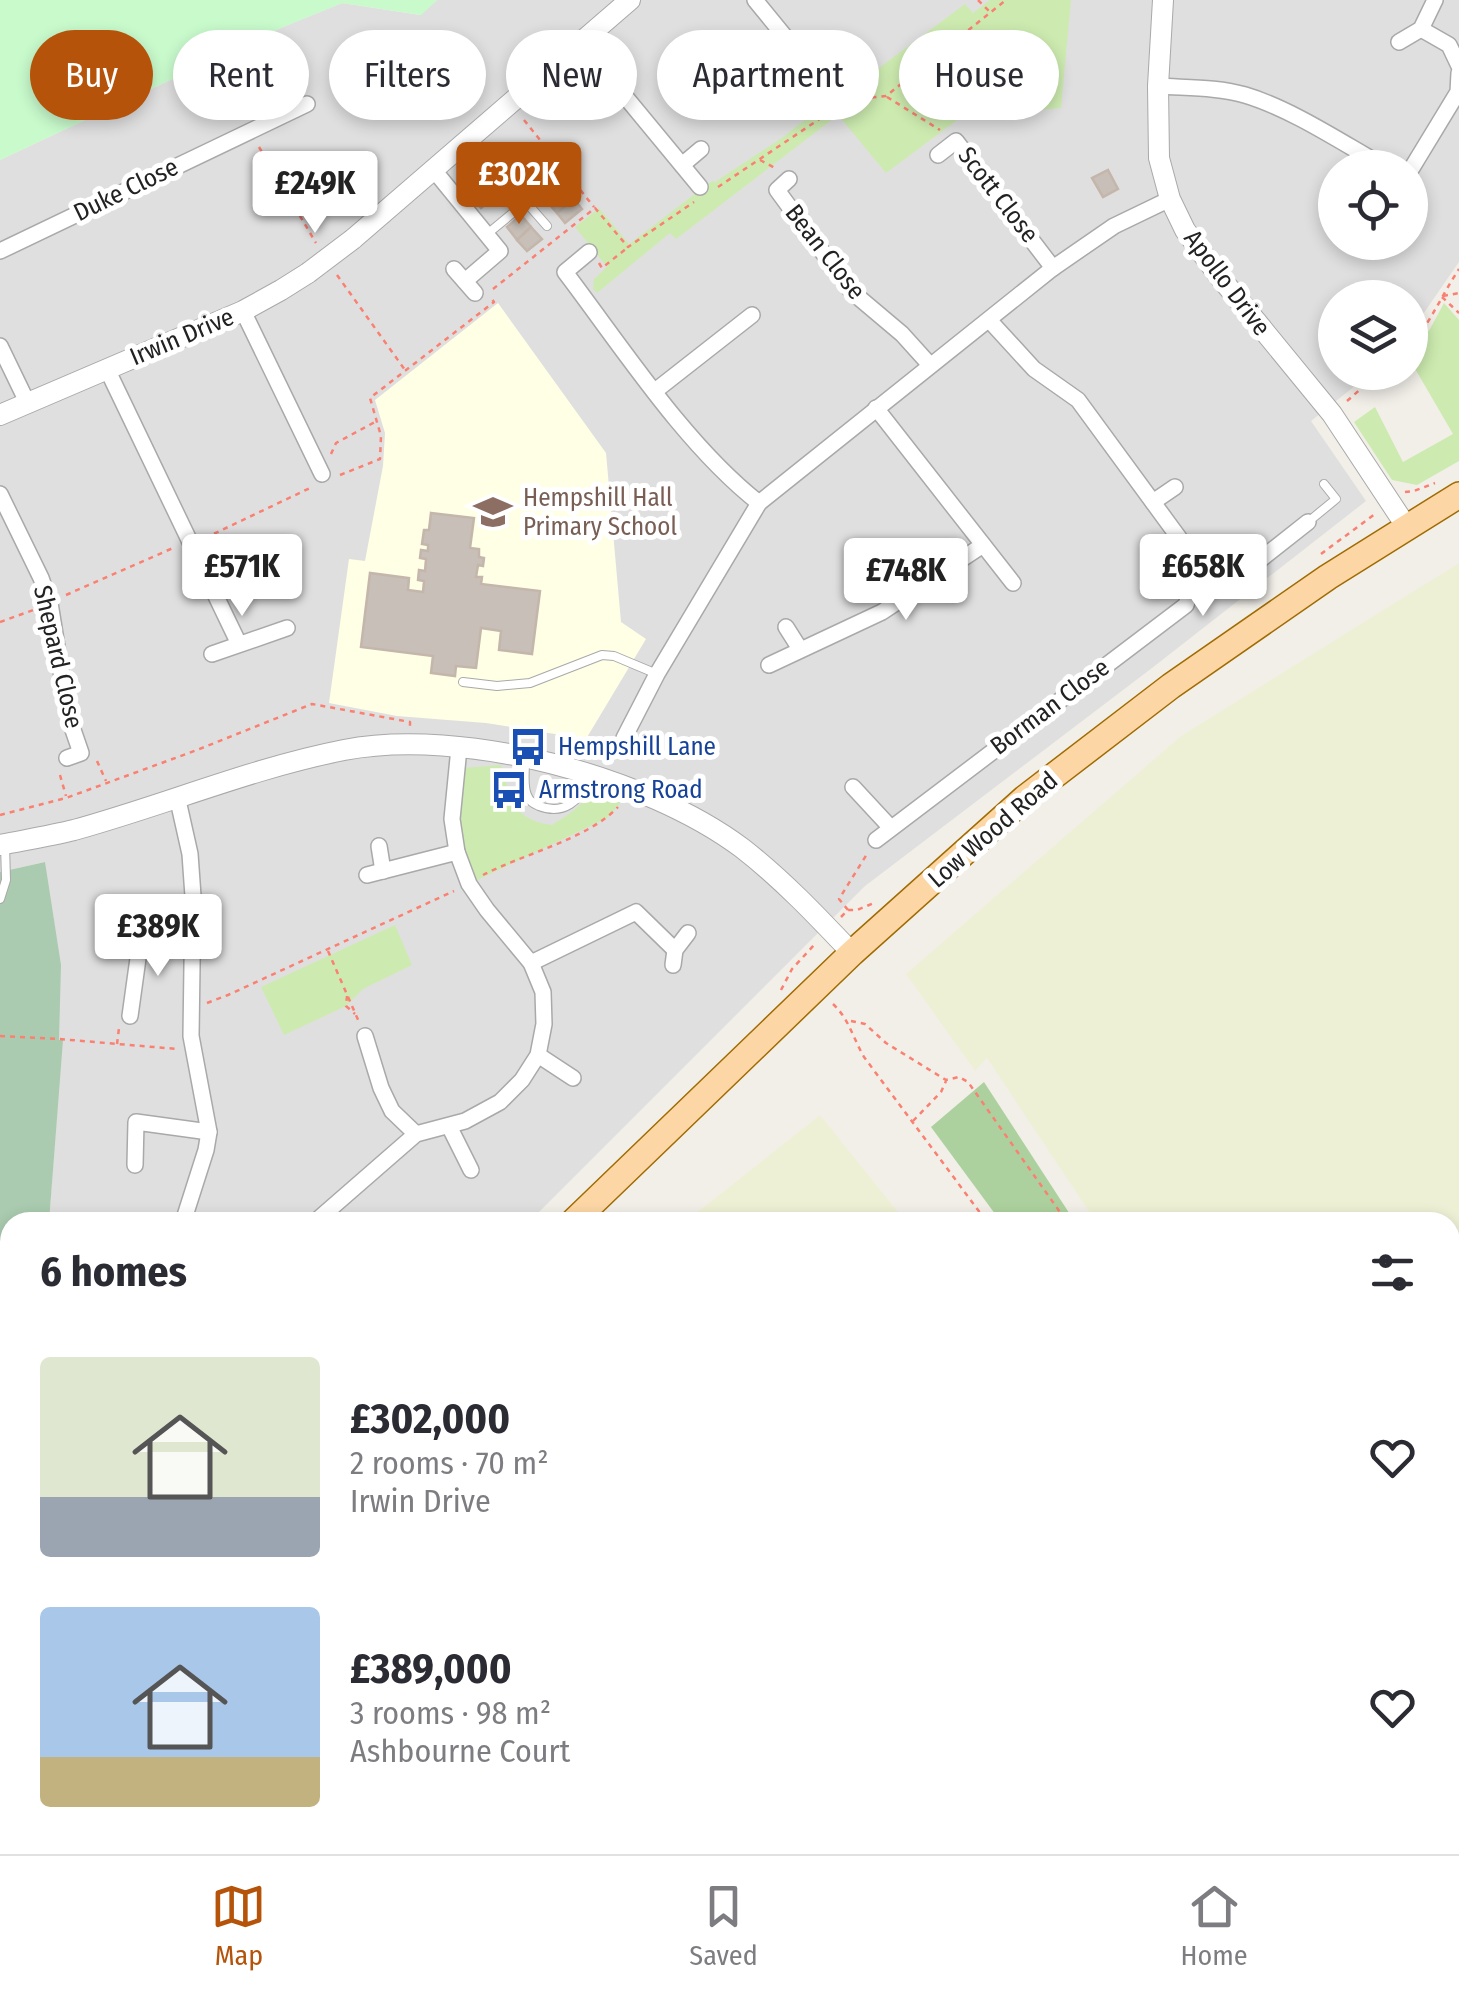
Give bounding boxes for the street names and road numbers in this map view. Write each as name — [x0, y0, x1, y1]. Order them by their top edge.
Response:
street label: Scott Close — [951, 141, 1045, 249]
street label: Duke Close — [69, 152, 183, 228]
street label: Bean Close — [779, 199, 871, 305]
street label: Apollo Drive — [1178, 224, 1276, 342]
street label: Irwin Drive — [126, 302, 238, 372]
street label: Shepard Close — [27, 583, 89, 731]
street label: Borman Close — [985, 653, 1115, 761]
street label: Low Wood Road — [922, 766, 1064, 894]

